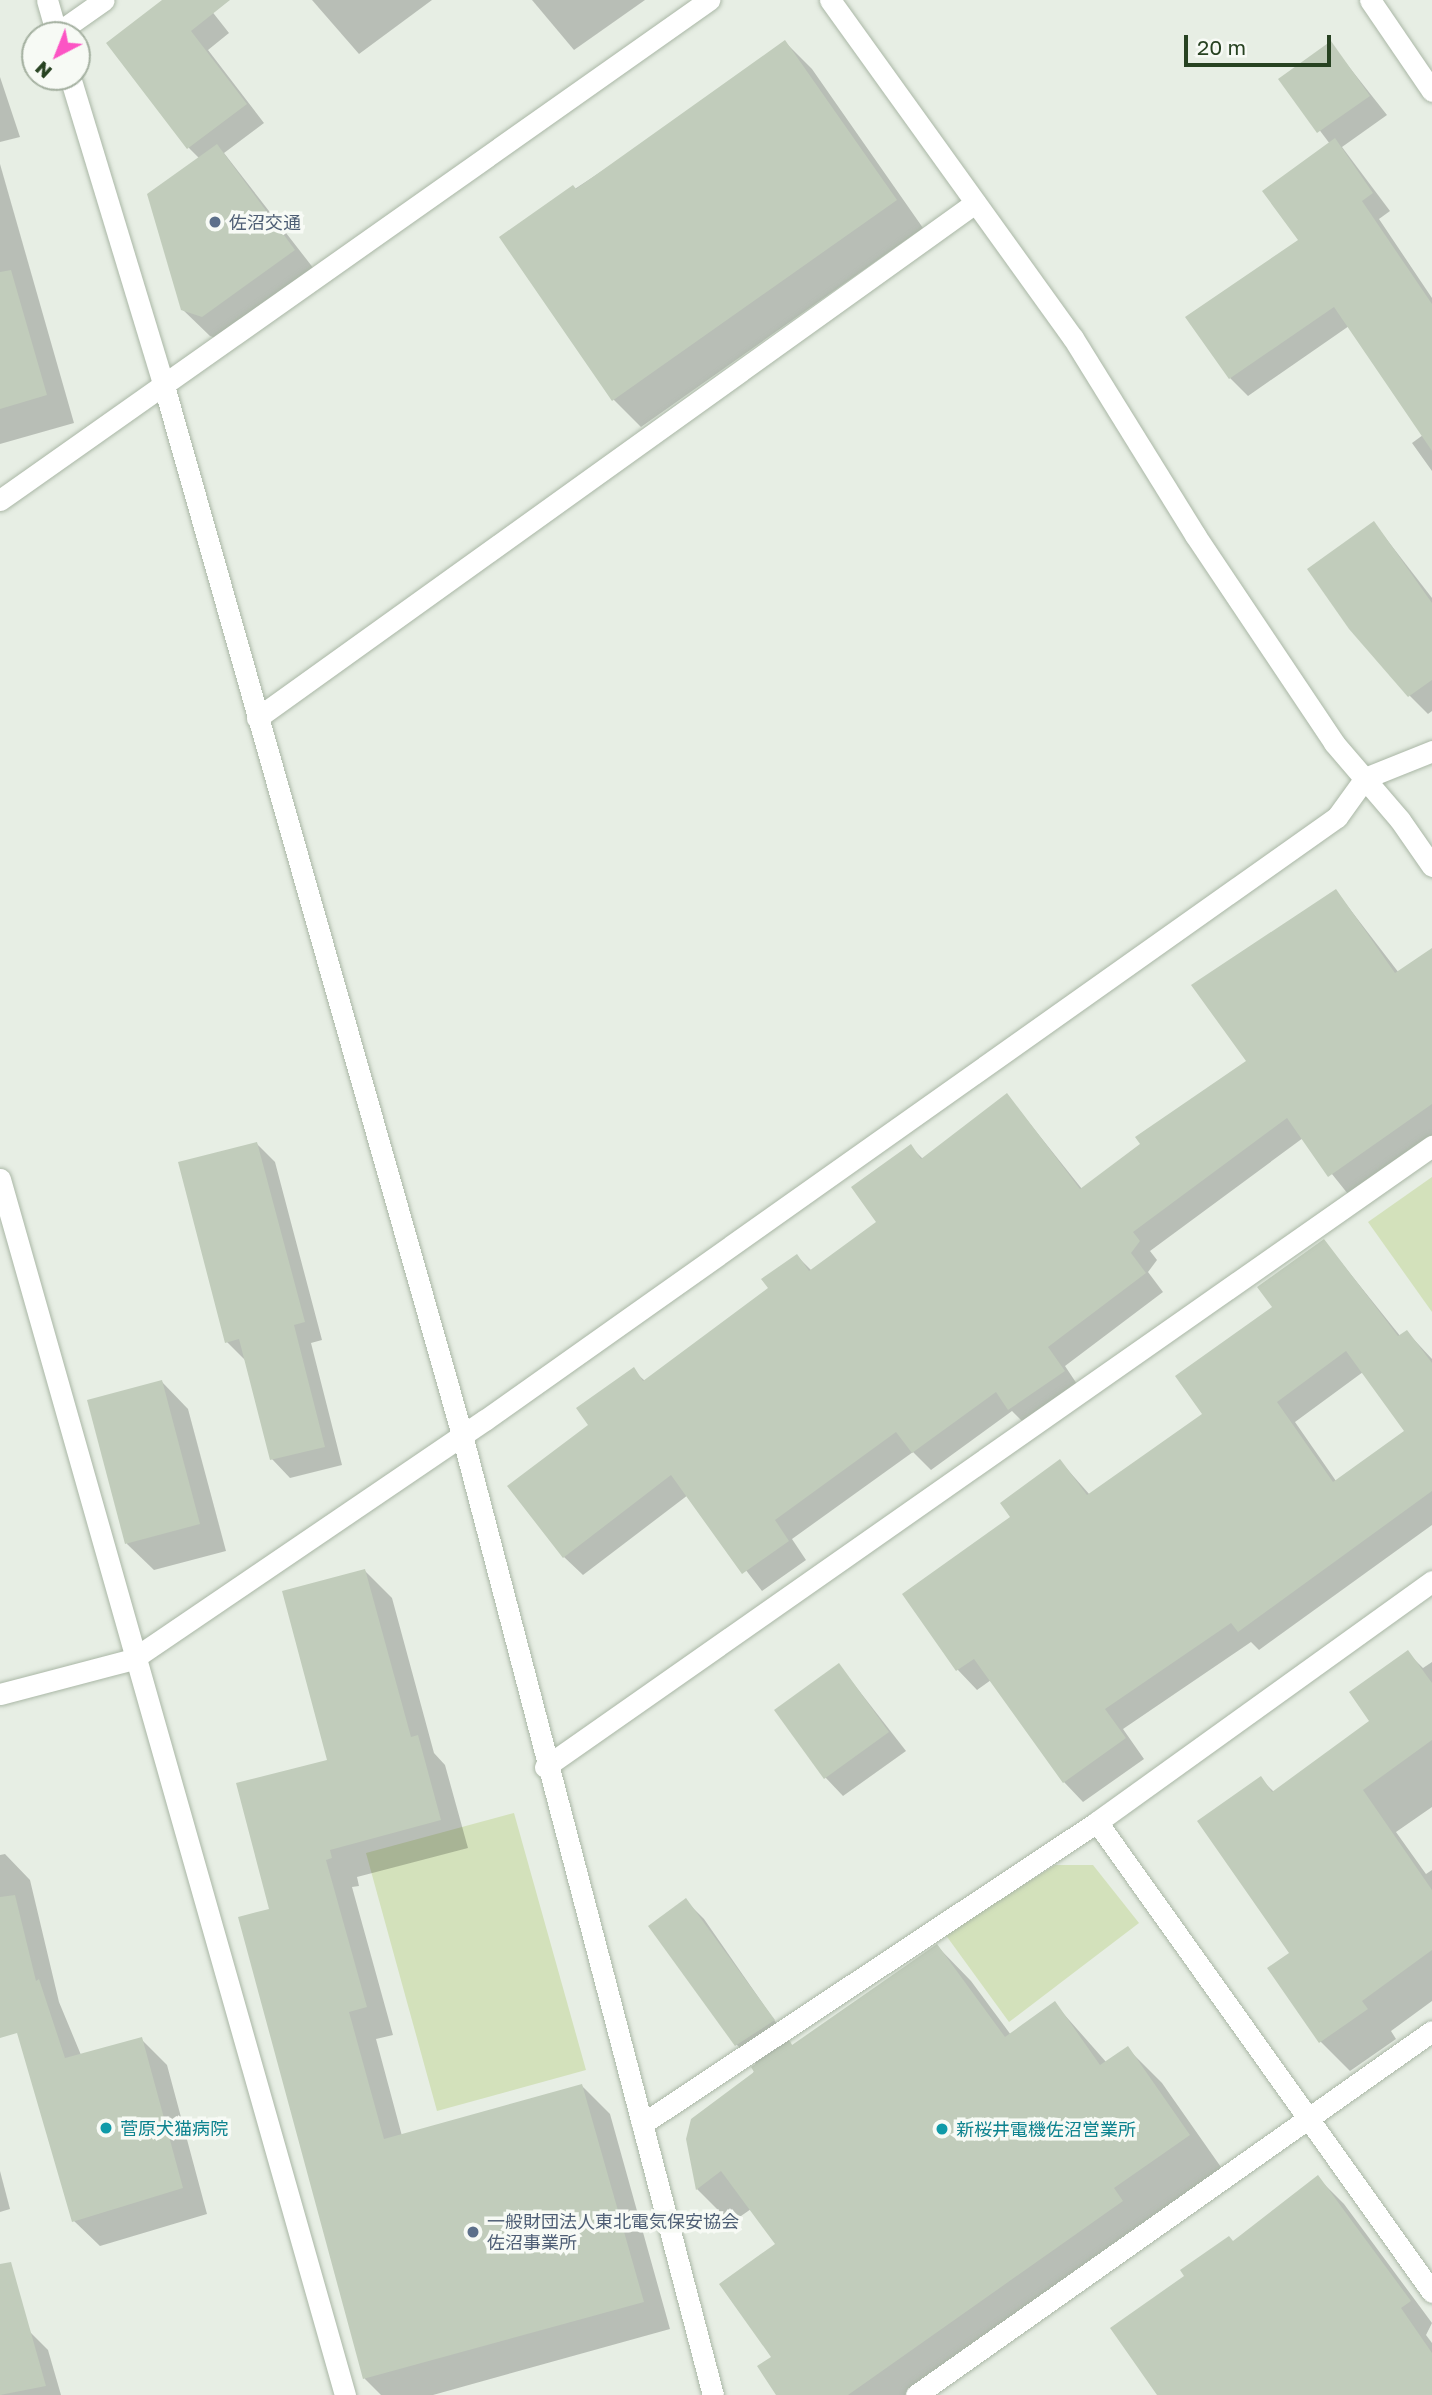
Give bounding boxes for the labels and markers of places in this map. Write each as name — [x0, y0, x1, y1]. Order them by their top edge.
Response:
place label: 佐沼交通 — [229, 211, 301, 233]
marker: 佐沼交通 — [207, 214, 223, 230]
place label: 菅原犬猫病院 — [120, 2117, 228, 2139]
place label: 新桜井電機佐沼営業所 — [956, 2118, 1136, 2140]
marker: 菅原犬猫病院 — [98, 2120, 114, 2136]
marker: 新桜井電機佐沼営業所 — [934, 2121, 950, 2137]
place label: 一般財団法人東北電気保安協会 佐沼事業所 — [487, 2211, 739, 2254]
marker: 一般財団法人東北電気保安協会 佐沼事業所 — [465, 2224, 481, 2240]

